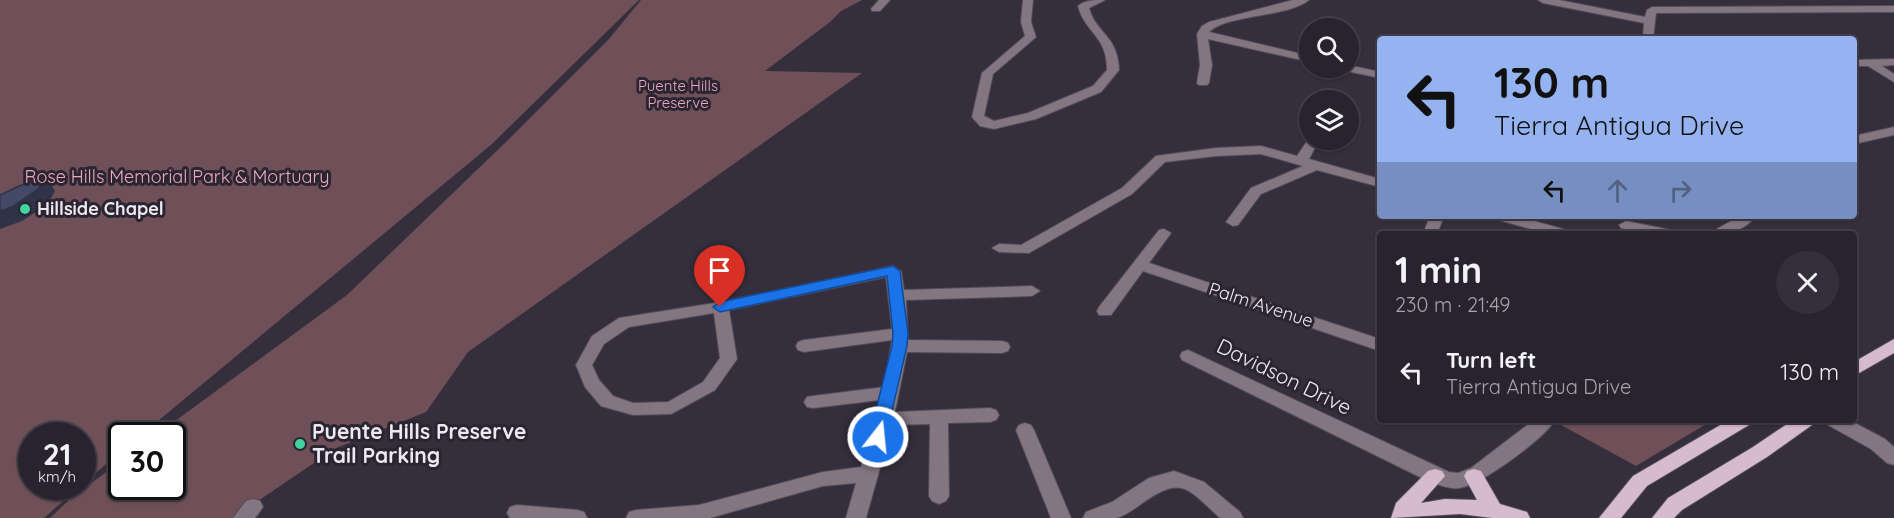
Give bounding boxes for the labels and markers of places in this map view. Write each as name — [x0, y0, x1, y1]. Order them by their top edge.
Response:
place label: Hillside Chapel — [37, 197, 164, 220]
marker: Hillside Chapel — [18, 202, 32, 216]
pin — [694, 245, 745, 307]
place label: Puente Hills Preserve Trail Parking — [312, 418, 526, 468]
marker: Puente Hills Preserve Trail Parking — [293, 437, 307, 451]

